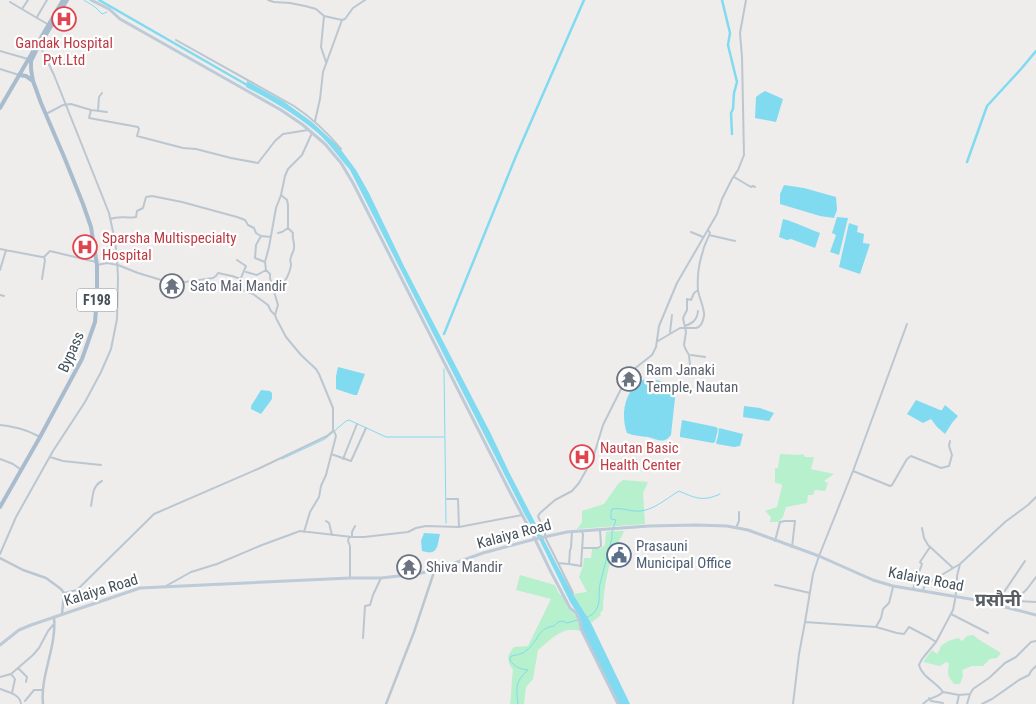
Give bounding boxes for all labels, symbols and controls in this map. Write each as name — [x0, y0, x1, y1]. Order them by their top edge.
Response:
hospital icon: Gandak Hospital Pvt.Ltd — [51, 6, 77, 32]
place label: Gandak Hospital Pvt.Ltd — [15, 34, 113, 69]
place label: Sparsha Multispecialty Hospital — [102, 229, 237, 264]
hospital icon: Sparsha Multispecialty Hospital — [72, 234, 98, 260]
temple icon: Sato Mai Mandir — [159, 273, 185, 299]
place label: Sato Mai Mandir — [190, 277, 287, 295]
road number: F198 — [77, 288, 117, 312]
street label: Bypass — [54, 329, 88, 375]
place label: Ram Janaki Temple, Nautan — [646, 361, 738, 396]
temple icon: Ram Janaki Temple, Nautan — [616, 366, 642, 392]
place label: Nautan Basic Health Center — [600, 439, 681, 474]
hospital icon: Nautan Basic Health Center — [569, 444, 595, 470]
street label: Kalaiya Road — [475, 515, 553, 553]
place label: Prasauni Municipal Office — [636, 537, 731, 572]
public building icon: Prasauni Municipal Office — [606, 542, 632, 568]
temple icon: Shiva Mandir — [396, 554, 422, 580]
place label: Shiva Mandir — [426, 558, 503, 576]
street label: Kalaiya Road — [887, 563, 965, 595]
street label: Kalaiya Road — [62, 570, 140, 610]
district label: प्रसौनी — [975, 589, 1022, 610]

